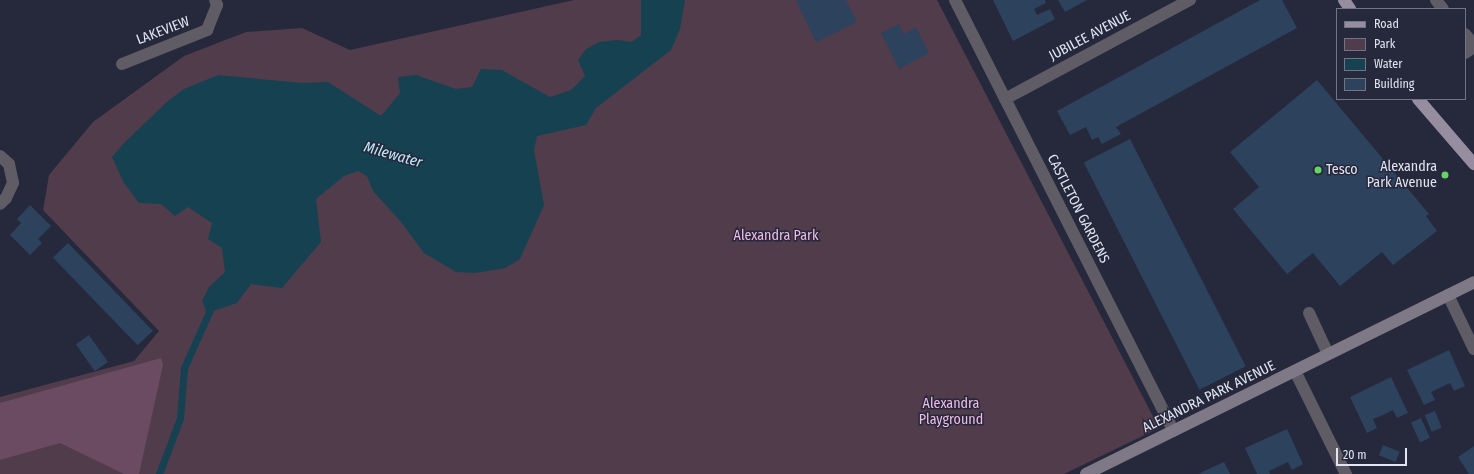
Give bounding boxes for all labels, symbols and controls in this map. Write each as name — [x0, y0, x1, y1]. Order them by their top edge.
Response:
street label: JUBILEE AVENUE — [1046, 7, 1134, 65]
legend — [1336, 8, 1466, 100]
street label: LAKEVIEW — [134, 13, 192, 49]
text: Road — [1374, 17, 1399, 31]
text: Park — [1374, 37, 1395, 51]
text: Water — [1374, 57, 1402, 71]
text: Building — [1374, 77, 1414, 91]
water label: Milewater — [362, 138, 424, 172]
street label: CASTLETON GARDENS — [1043, 152, 1113, 266]
place label: Alexandra Park Avenue — [1367, 159, 1437, 192]
place label: Tesco — [1326, 162, 1358, 178]
marker: Tesco — [1313, 165, 1323, 175]
marker: Alexandra Park Avenue — [1440, 170, 1450, 180]
park label: Alexandra Park — [734, 228, 818, 244]
street label: ALEXANDRA PARK AVENUE — [1140, 358, 1278, 436]
park label: Alexandra Playground — [919, 396, 983, 428]
scale bar — [1338, 440, 1409, 466]
text: 20 m — [1343, 448, 1367, 462]

